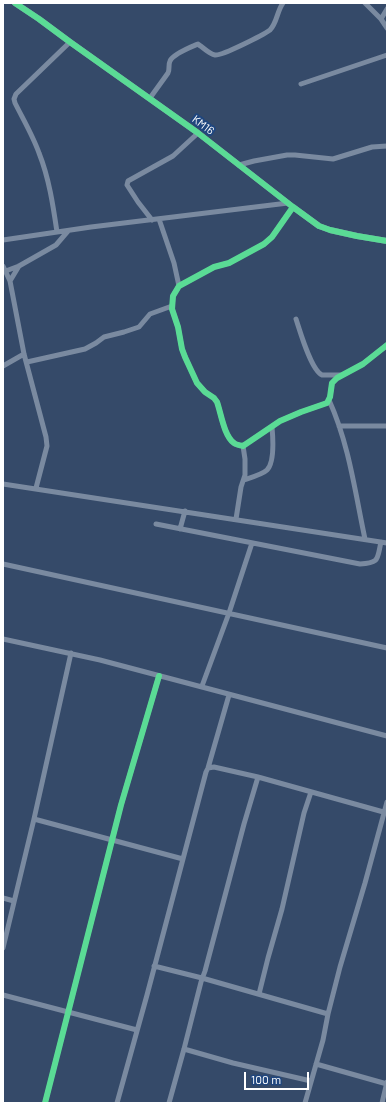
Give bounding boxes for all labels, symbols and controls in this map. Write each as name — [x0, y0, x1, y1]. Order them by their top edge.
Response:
street label: KM16 — [189, 112, 217, 138]
scale bar — [246, 1064, 311, 1090]
text: 100 m — [251, 1072, 281, 1086]

